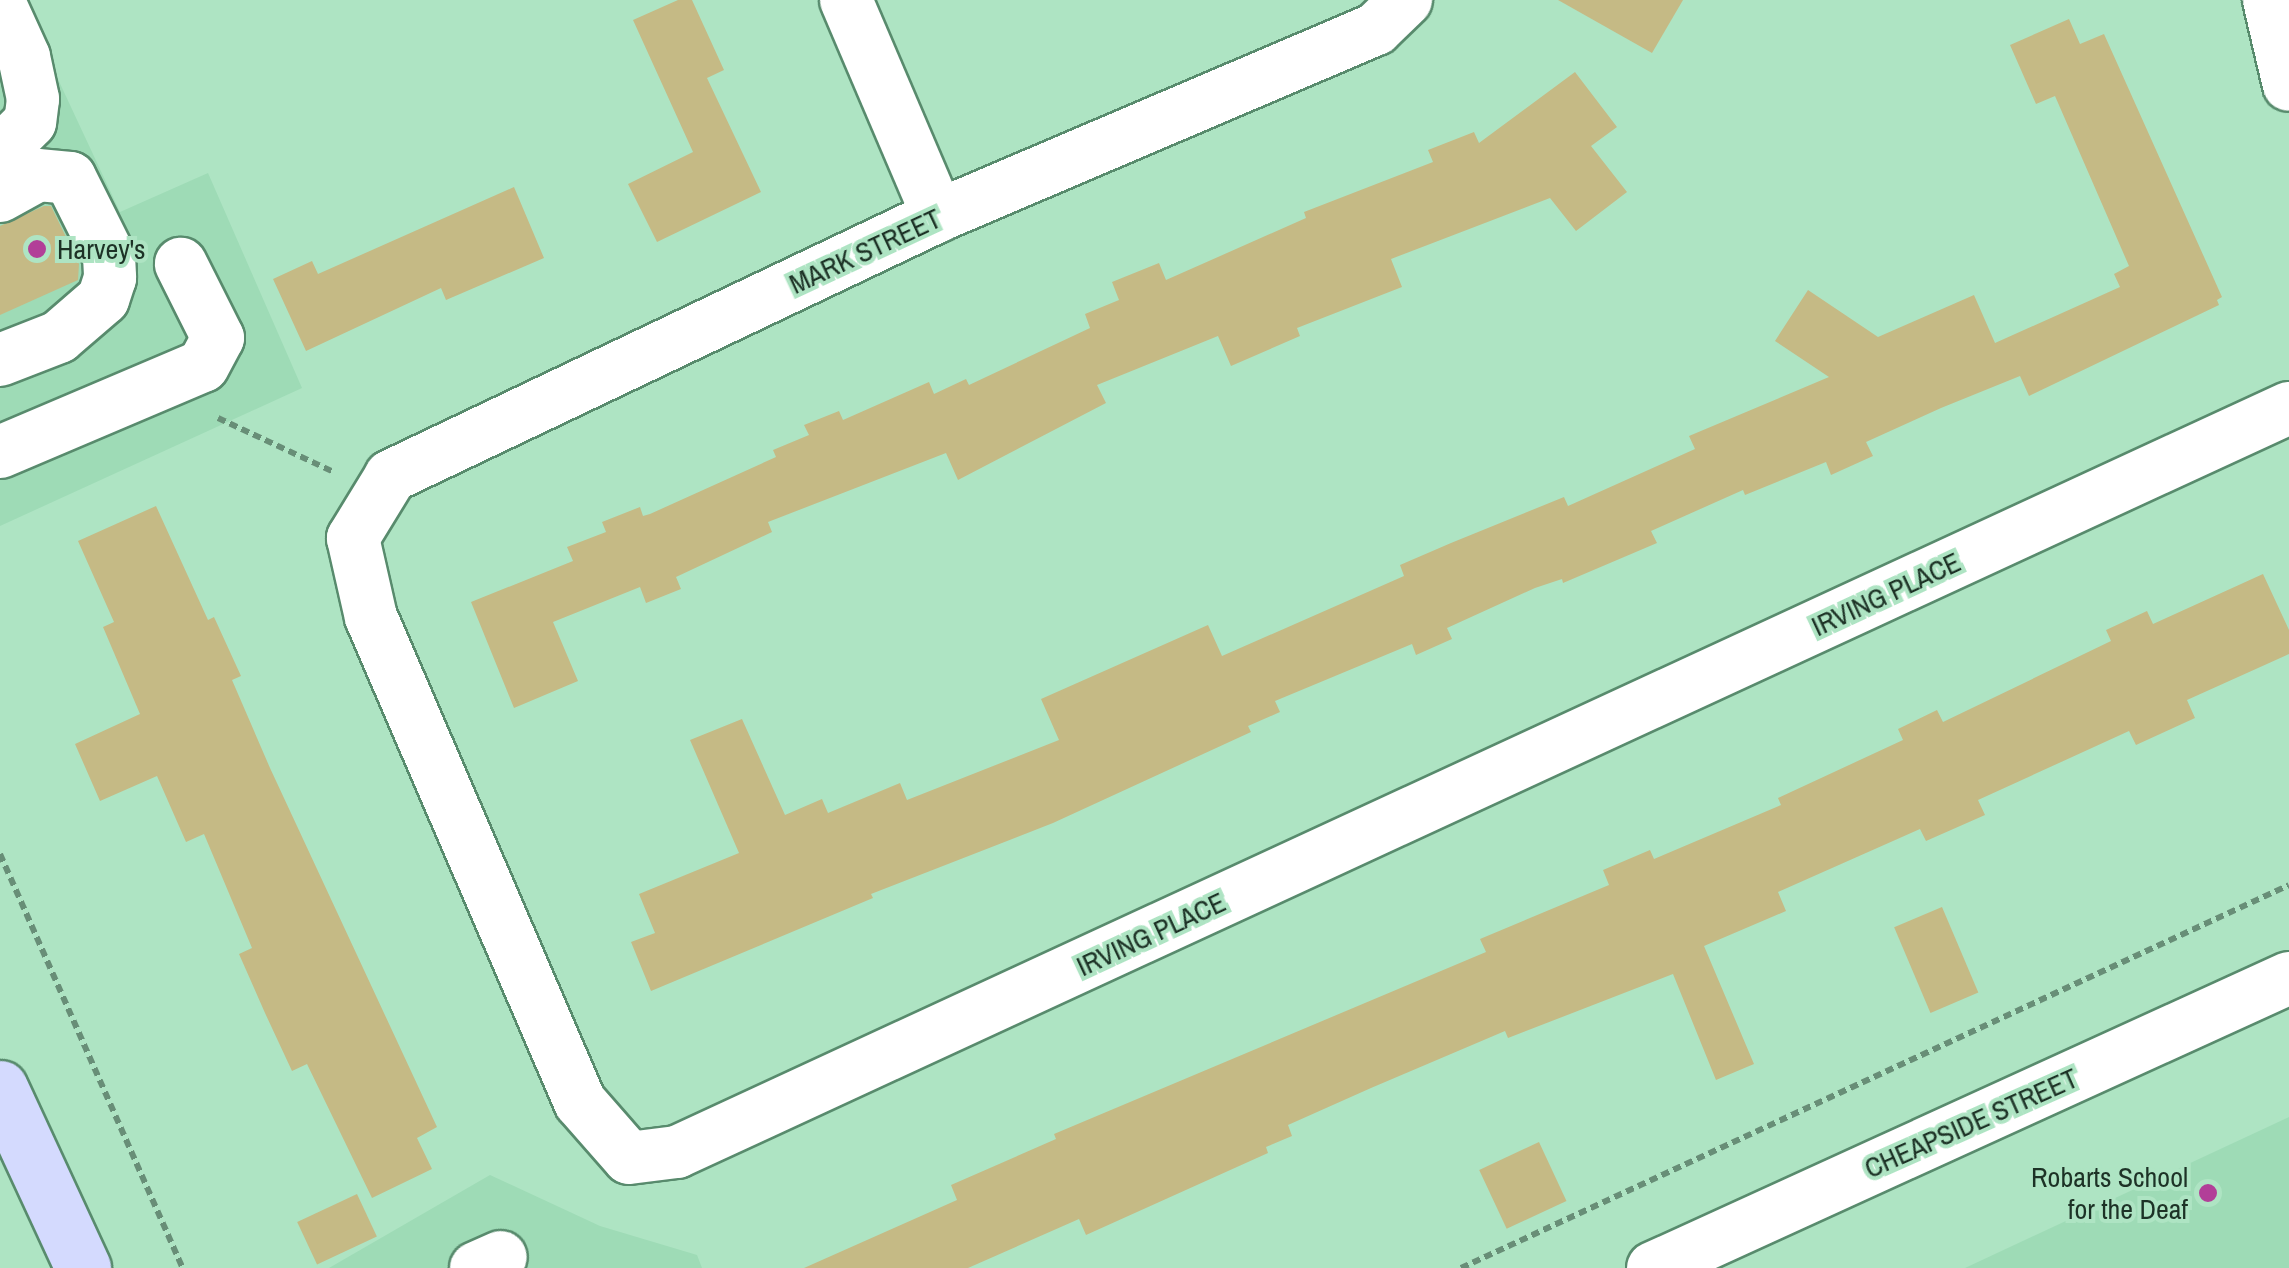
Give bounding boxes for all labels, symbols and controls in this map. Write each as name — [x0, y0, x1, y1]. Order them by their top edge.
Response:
street label: MARK STREET — [784, 201, 946, 301]
place label: Harvey's — [57, 232, 146, 266]
marker: Harvey's — [26, 238, 48, 260]
street label: IRVING PLACE — [1806, 545, 1966, 643]
street label: IRVING PLACE — [1071, 885, 1231, 983]
street label: CHEAPSIDE STREET — [1859, 1061, 2083, 1185]
place label: Robarts School for the Deaf — [2031, 1160, 2188, 1226]
marker: Robarts School for the Deaf — [2197, 1182, 2219, 1204]

